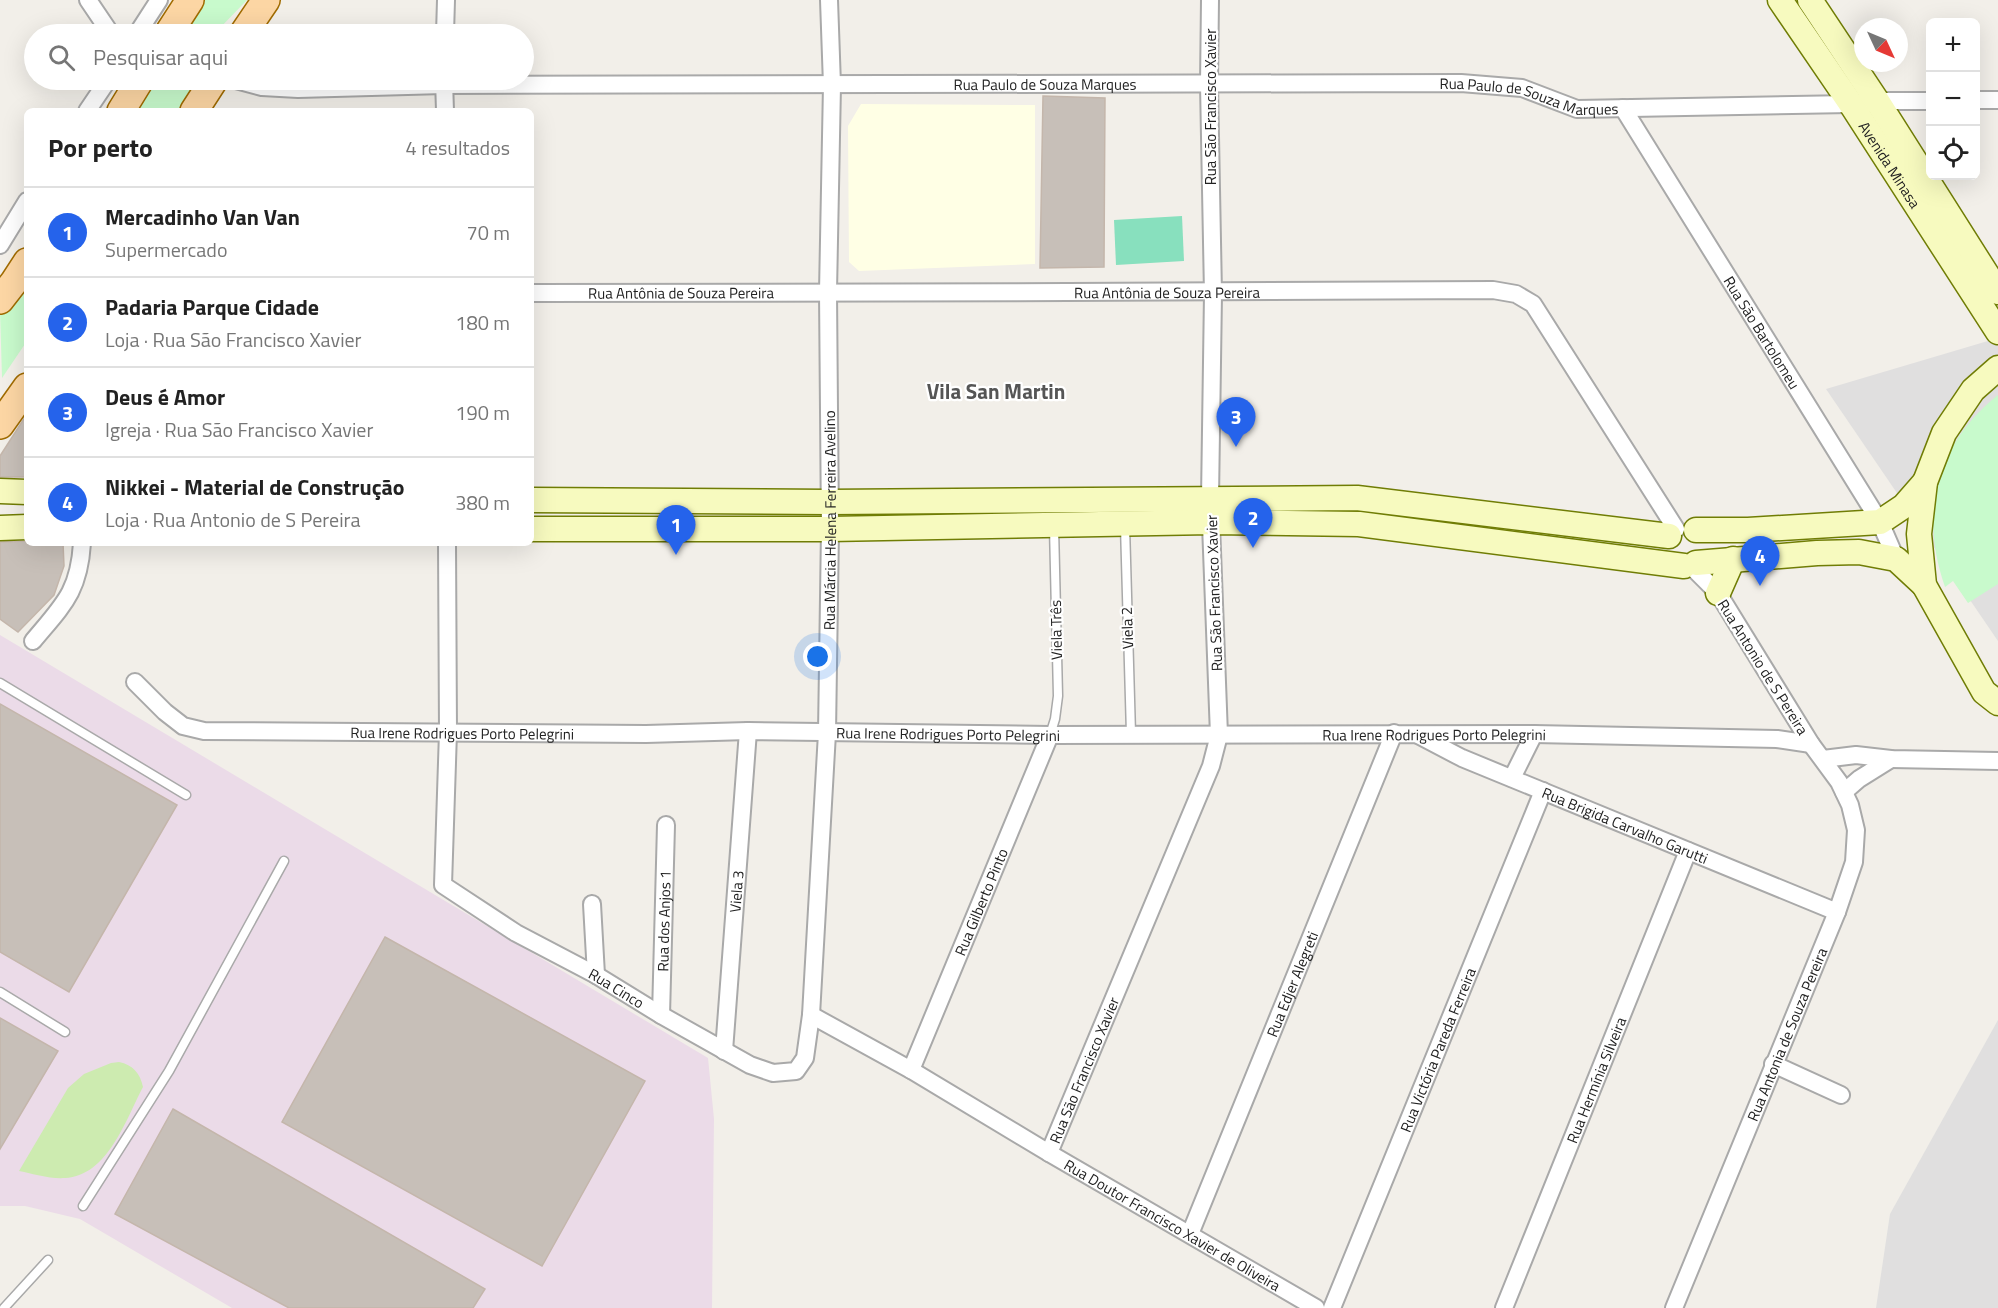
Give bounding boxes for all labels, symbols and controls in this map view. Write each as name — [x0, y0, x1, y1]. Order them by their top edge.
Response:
north arrow — [1854, 18, 1908, 72]
map controls — [1926, 18, 1980, 180]
button: + — [1926, 18, 1980, 72]
search box — [24, 24, 534, 90]
street label: Rua São Francisco Xavier — [1199, 29, 1222, 185]
text: Pesquisar aqui — [93, 40, 228, 74]
icon: search — [45, 41, 78, 74]
street label: Rua Paulo de Souza Marques — [1439, 71, 1619, 121]
street label: Rua Paulo de Souza Marques — [953, 72, 1137, 95]
button: − — [1926, 72, 1980, 126]
street label: Avenida Minasa — [1853, 117, 1927, 213]
button: locate — [1926, 126, 1980, 180]
text: Por perto — [48, 128, 153, 167]
text: 4 resultados — [406, 132, 510, 163]
text: Mercadinho Van Van — [105, 200, 300, 234]
text: 1 — [62, 217, 73, 248]
text: 70 m — [466, 217, 510, 248]
text: Supermercado — [105, 234, 227, 265]
street label: Rua São Bartolomeu — [1718, 271, 1806, 393]
street label: Rua Antônia de Souza Pereira — [1074, 280, 1260, 304]
street label: Rua Antônia de Souza Pereira — [588, 281, 774, 304]
text: Padaria Parque Cidade — [105, 290, 319, 324]
text: 2 — [62, 307, 73, 338]
text: 180 m — [455, 307, 510, 338]
text: Loja · Rua São Francisco Xavier — [105, 324, 362, 355]
district label: Vila San Martin — [927, 375, 1065, 407]
text: Deus é Amor — [105, 380, 225, 414]
text: 3 — [62, 397, 73, 428]
text: 190 m — [455, 397, 510, 428]
pin: 3 — [1216, 398, 1256, 447]
street label: Rua Márcia Helena Ferreira Avelino — [817, 410, 842, 630]
text: Igreja · Rua São Francisco Xavier — [105, 414, 373, 445]
text: Nikkei - Material de Construção — [105, 470, 404, 504]
text: 4 — [62, 487, 73, 518]
text: 380 m — [455, 487, 510, 518]
pin: 2 — [1234, 498, 1272, 548]
text: Loja · Rua Antonio de S Pereira — [105, 504, 360, 535]
pin: 1 — [656, 506, 696, 555]
street label: Rua São Francisco Xavier — [1200, 514, 1228, 672]
pin: 4 — [1740, 536, 1780, 586]
street label: Rua Antonio de S Pereira — [1712, 595, 1814, 740]
street label: Viela Três — [1044, 600, 1068, 660]
street label: Viela 2 — [1115, 606, 1139, 650]
your location — [803, 642, 832, 671]
street label: Rua Irene Rodrigues Porto Pelegrini — [350, 720, 574, 745]
street label: Rua Irene Rodrigues Porto Pelegrini — [836, 721, 1060, 747]
street label: Rua Irene Rodrigues Porto Pelegrini — [1322, 722, 1546, 746]
street label: Rua Brigida Carvalho Garutti — [1539, 781, 1712, 869]
street label: Rua Gilberto Pinto — [948, 844, 1013, 959]
street label: Viela 3 — [723, 869, 749, 913]
street label: Rua dos Anjos 1 — [651, 870, 676, 972]
street label: Rua Edjer Alegreti — [1260, 928, 1324, 1040]
street label: Rua Antonia de Souza Pereira — [1741, 943, 1833, 1125]
street label: Rua Cinco — [585, 962, 649, 1014]
street label: Rua Victória Pareda Ferreira — [1394, 963, 1481, 1135]
street label: Rua São Francisco Xavier — [1043, 993, 1125, 1147]
street label: Rua Hermínia Silveira — [1560, 1013, 1632, 1146]
street label: Rua Doutor Francisco Xavier de Oliveira — [1060, 1153, 1285, 1297]

